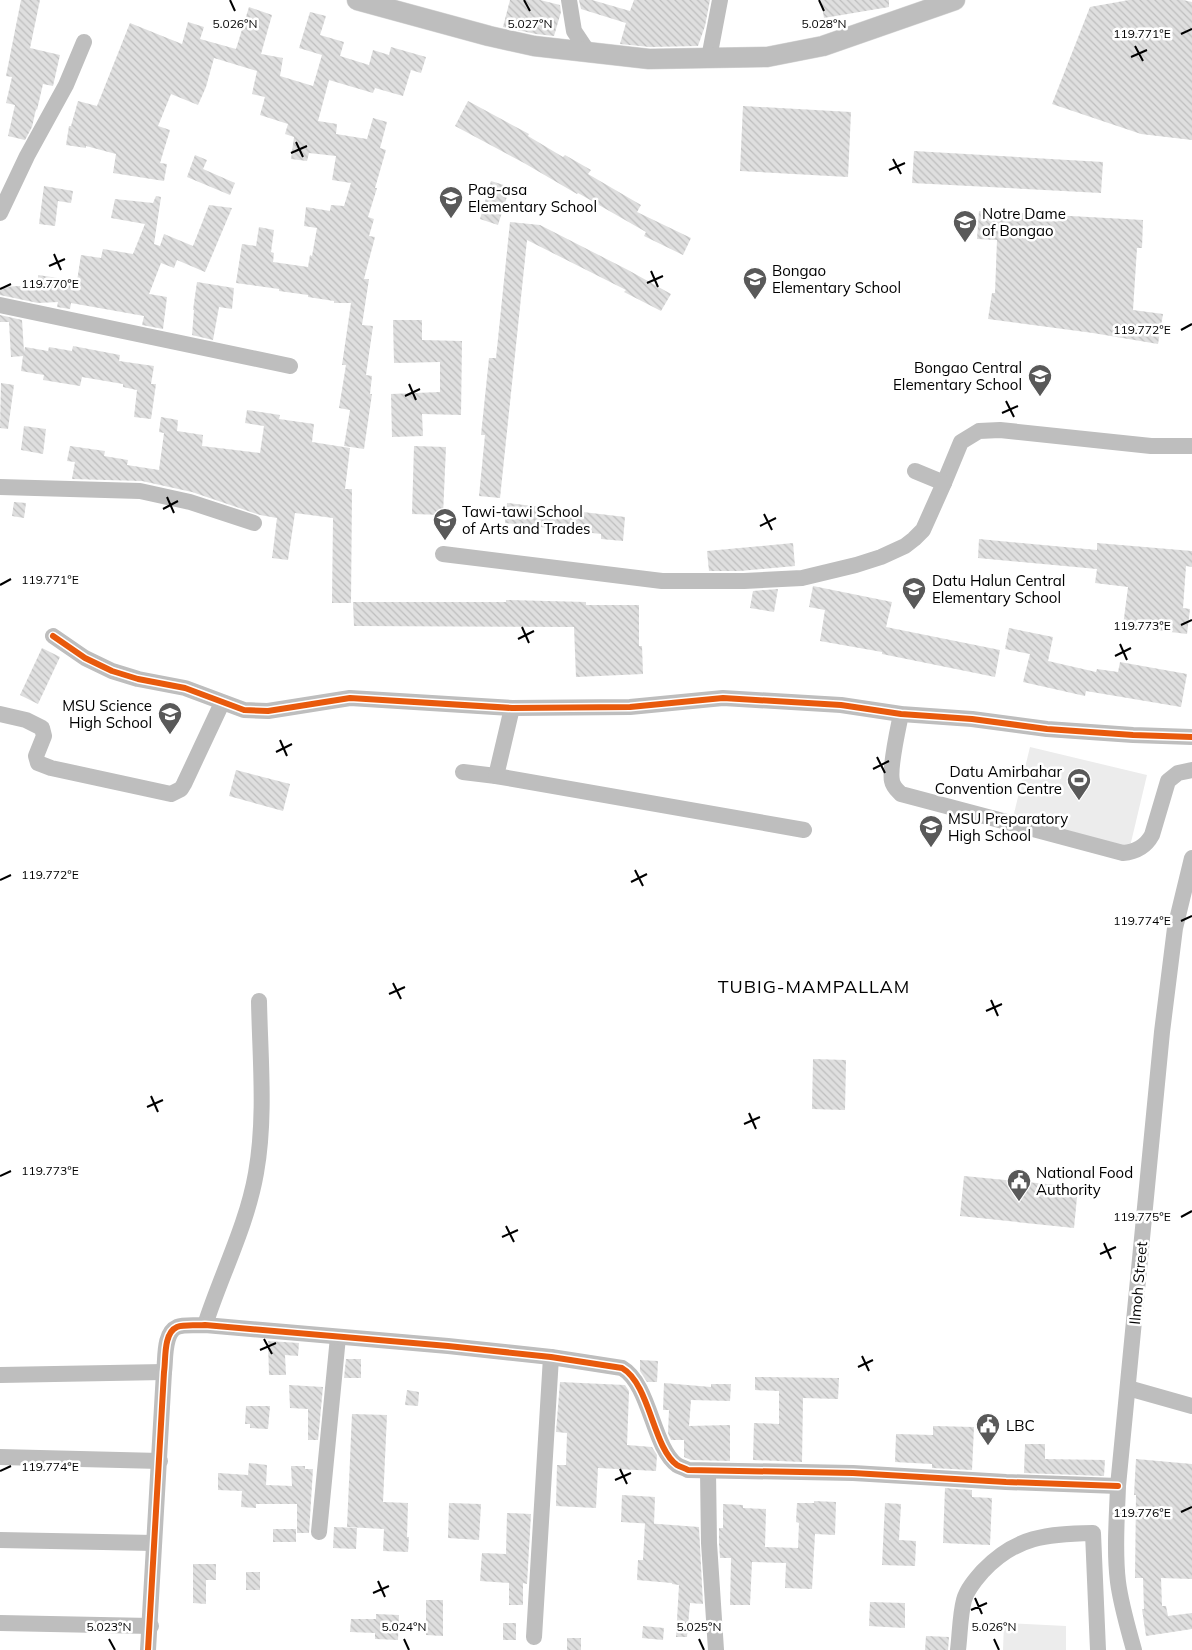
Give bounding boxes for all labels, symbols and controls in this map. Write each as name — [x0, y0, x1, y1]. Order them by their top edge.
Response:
text: 5.026°N — [213, 16, 257, 31]
text: 5.027°N — [508, 16, 552, 31]
text: 5.028°N — [802, 16, 846, 31]
text: 119.771°E — [1113, 26, 1171, 41]
place label: Pag-asa Elementary School — [468, 180, 597, 216]
school or university icon: Pag-asa Elementary School — [438, 185, 464, 219]
place label: Notre Dame of Bongao — [982, 204, 1066, 240]
school or university icon: Notre Dame of Bongao — [952, 209, 978, 243]
place label: Bongao Elementary School — [772, 261, 901, 297]
school or university icon: Bongao Elementary School — [742, 266, 768, 300]
text: 119.770°E — [21, 276, 79, 291]
text: 119.772°E — [1113, 322, 1171, 337]
place label: Bongao Central Elementary School — [893, 358, 1022, 394]
school or university icon: Bongao Central Elementary School — [1027, 363, 1053, 397]
place label: Tawi-tawi School of Arts and Trades — [462, 502, 591, 538]
school or university icon: Tawi-tawi School of Arts and Trades — [432, 507, 458, 541]
place label: Datu Halun Central Elementary School — [932, 571, 1065, 607]
text: 119.771°E — [21, 572, 79, 587]
school or university icon: Datu Halun Central Elementary School — [901, 576, 927, 610]
text: 119.773°E — [1113, 618, 1171, 633]
place label: MSU Science High School — [62, 696, 152, 732]
school or university icon: MSU Science High School — [157, 701, 183, 735]
place label: Datu Amirbahar Convention Centre — [935, 762, 1063, 798]
sports icon: Datu Amirbahar Convention Centre — [1066, 767, 1092, 801]
place label: MSU Preparatory High School — [948, 809, 1068, 845]
school or university icon: MSU Preparatory High School — [918, 814, 944, 848]
text: 119.772°E — [21, 867, 79, 882]
text: 119.774°E — [1113, 913, 1171, 928]
district label: TUBIG-MAMPALLAM — [718, 975, 910, 998]
text: 119.773°E — [21, 1163, 79, 1178]
place label: National Food Authority — [1036, 1163, 1133, 1199]
public building icon: National Food Authority — [1006, 1168, 1032, 1202]
text: 119.775°E — [1113, 1209, 1171, 1224]
street label: Ilmoh Street — [1125, 1241, 1151, 1325]
public building icon: LBC — [975, 1412, 1001, 1446]
place label: LBC — [1006, 1416, 1035, 1435]
text: 119.774°E — [21, 1459, 79, 1474]
text: 119.776°E — [1113, 1505, 1171, 1520]
text: 5.023°N — [87, 1619, 131, 1634]
text: 5.024°N — [382, 1619, 426, 1634]
text: 5.025°N — [677, 1619, 721, 1634]
text: 5.026°N — [972, 1619, 1016, 1634]

